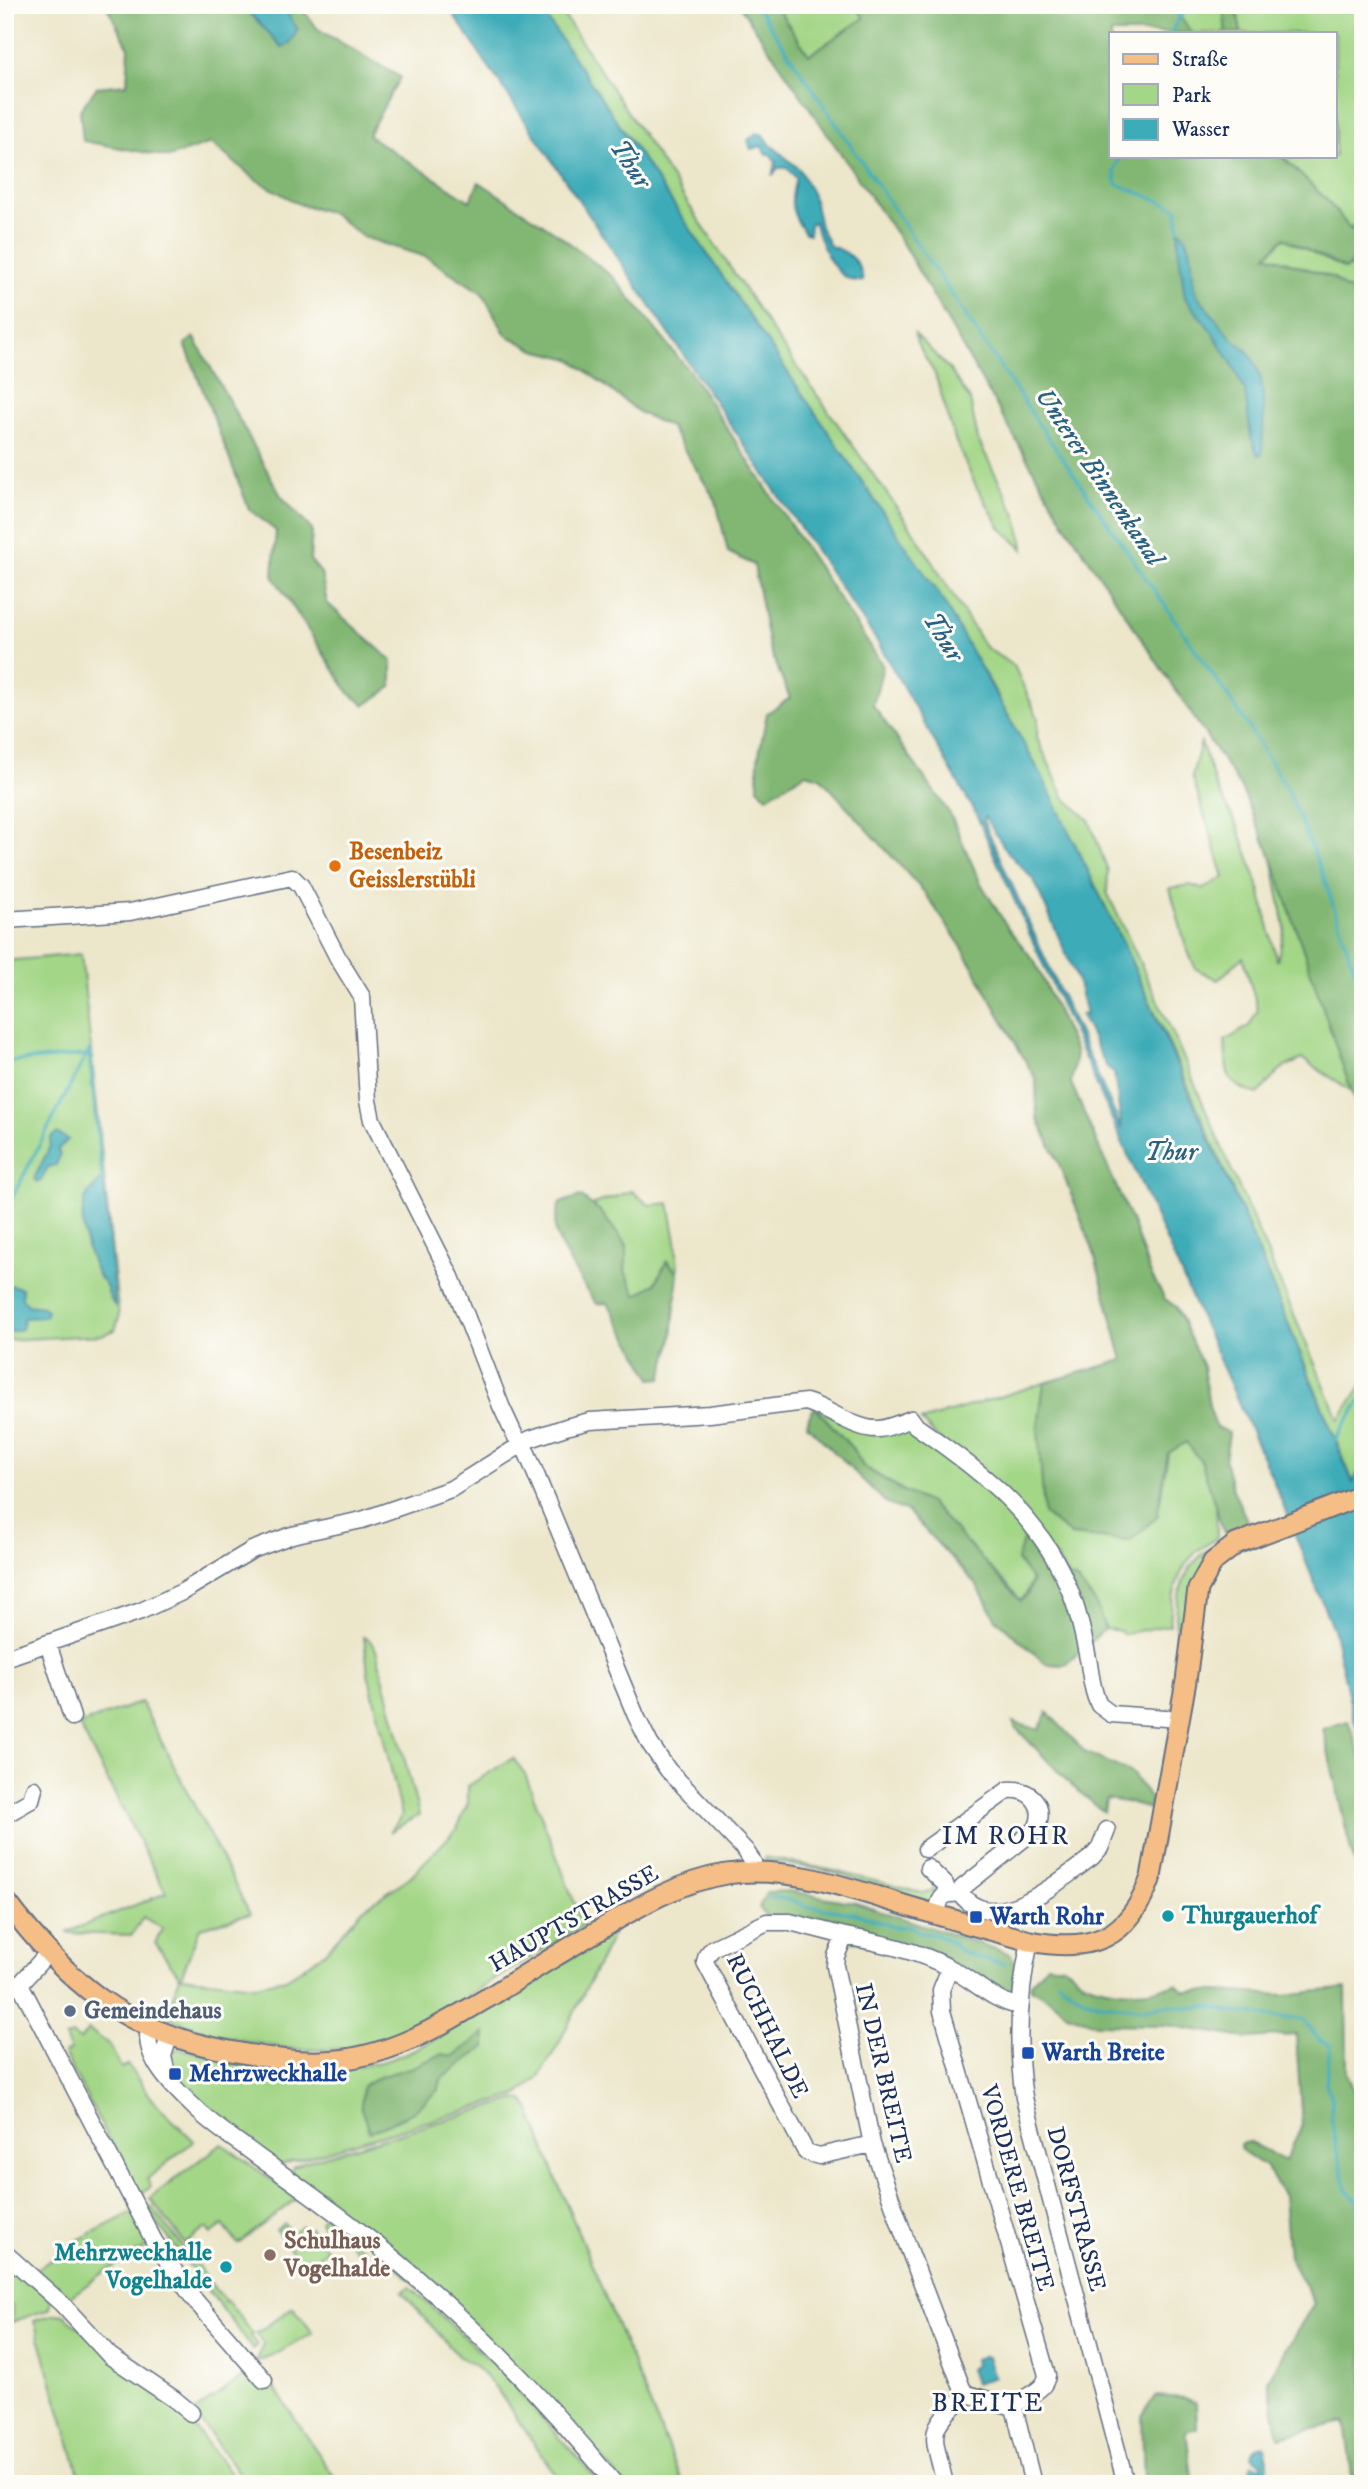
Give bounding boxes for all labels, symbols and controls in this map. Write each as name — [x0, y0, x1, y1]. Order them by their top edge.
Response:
legend — [1109, 32, 1336, 158]
text: Straße — [1172, 47, 1228, 73]
text: Park — [1172, 83, 1212, 109]
text: Wasser — [1171, 117, 1230, 143]
water label: Thur — [602, 133, 659, 196]
water label: Unterer Binnenkanal — [1027, 382, 1173, 575]
water label: Thur — [915, 606, 972, 669]
place label: Besenbeiz Geisslerstübli — [349, 837, 476, 895]
marker: Besenbeiz Geisslerstübli — [327, 858, 343, 874]
water label: Thur — [1145, 1136, 1199, 1169]
district label: IM ROHR — [942, 1820, 1070, 1853]
street label: HAUPTSTRASSE — [484, 1858, 664, 1980]
place label: Thurgauerhof — [1181, 1901, 1321, 1931]
place label: Warth Rohr — [989, 1902, 1105, 1932]
marker: Thurgauerhof — [1160, 1908, 1176, 1924]
marker: Warth Rohr — [968, 1909, 984, 1925]
street label: RUCHHALDE — [719, 1949, 815, 2103]
street label: IN DER BREITE — [848, 1980, 918, 2166]
place label: Gemeindehaus — [84, 1996, 222, 2026]
marker: Gemeindehaus — [62, 2003, 78, 2019]
place label: Warth Breite — [1041, 2038, 1165, 2068]
marker: Warth Breite — [1020, 2045, 1036, 2061]
place label: Mehrzweckhalle — [189, 2059, 347, 2089]
marker: Mehrzweckhalle — [167, 2066, 183, 2082]
street label: VORDERE BREITE — [973, 2080, 1061, 2295]
street label: DORFSTRASSE — [1040, 2123, 1112, 2295]
place label: Schulhaus Vogelhalde — [283, 2226, 390, 2284]
place label: Mehrzweckhalle Vogelhalde — [54, 2238, 212, 2296]
marker: Schulhaus Vogelhalde — [262, 2247, 278, 2263]
marker: Mehrzweckhalle Vogelhalde — [218, 2259, 234, 2275]
district label: BREITE — [932, 2387, 1044, 2420]

